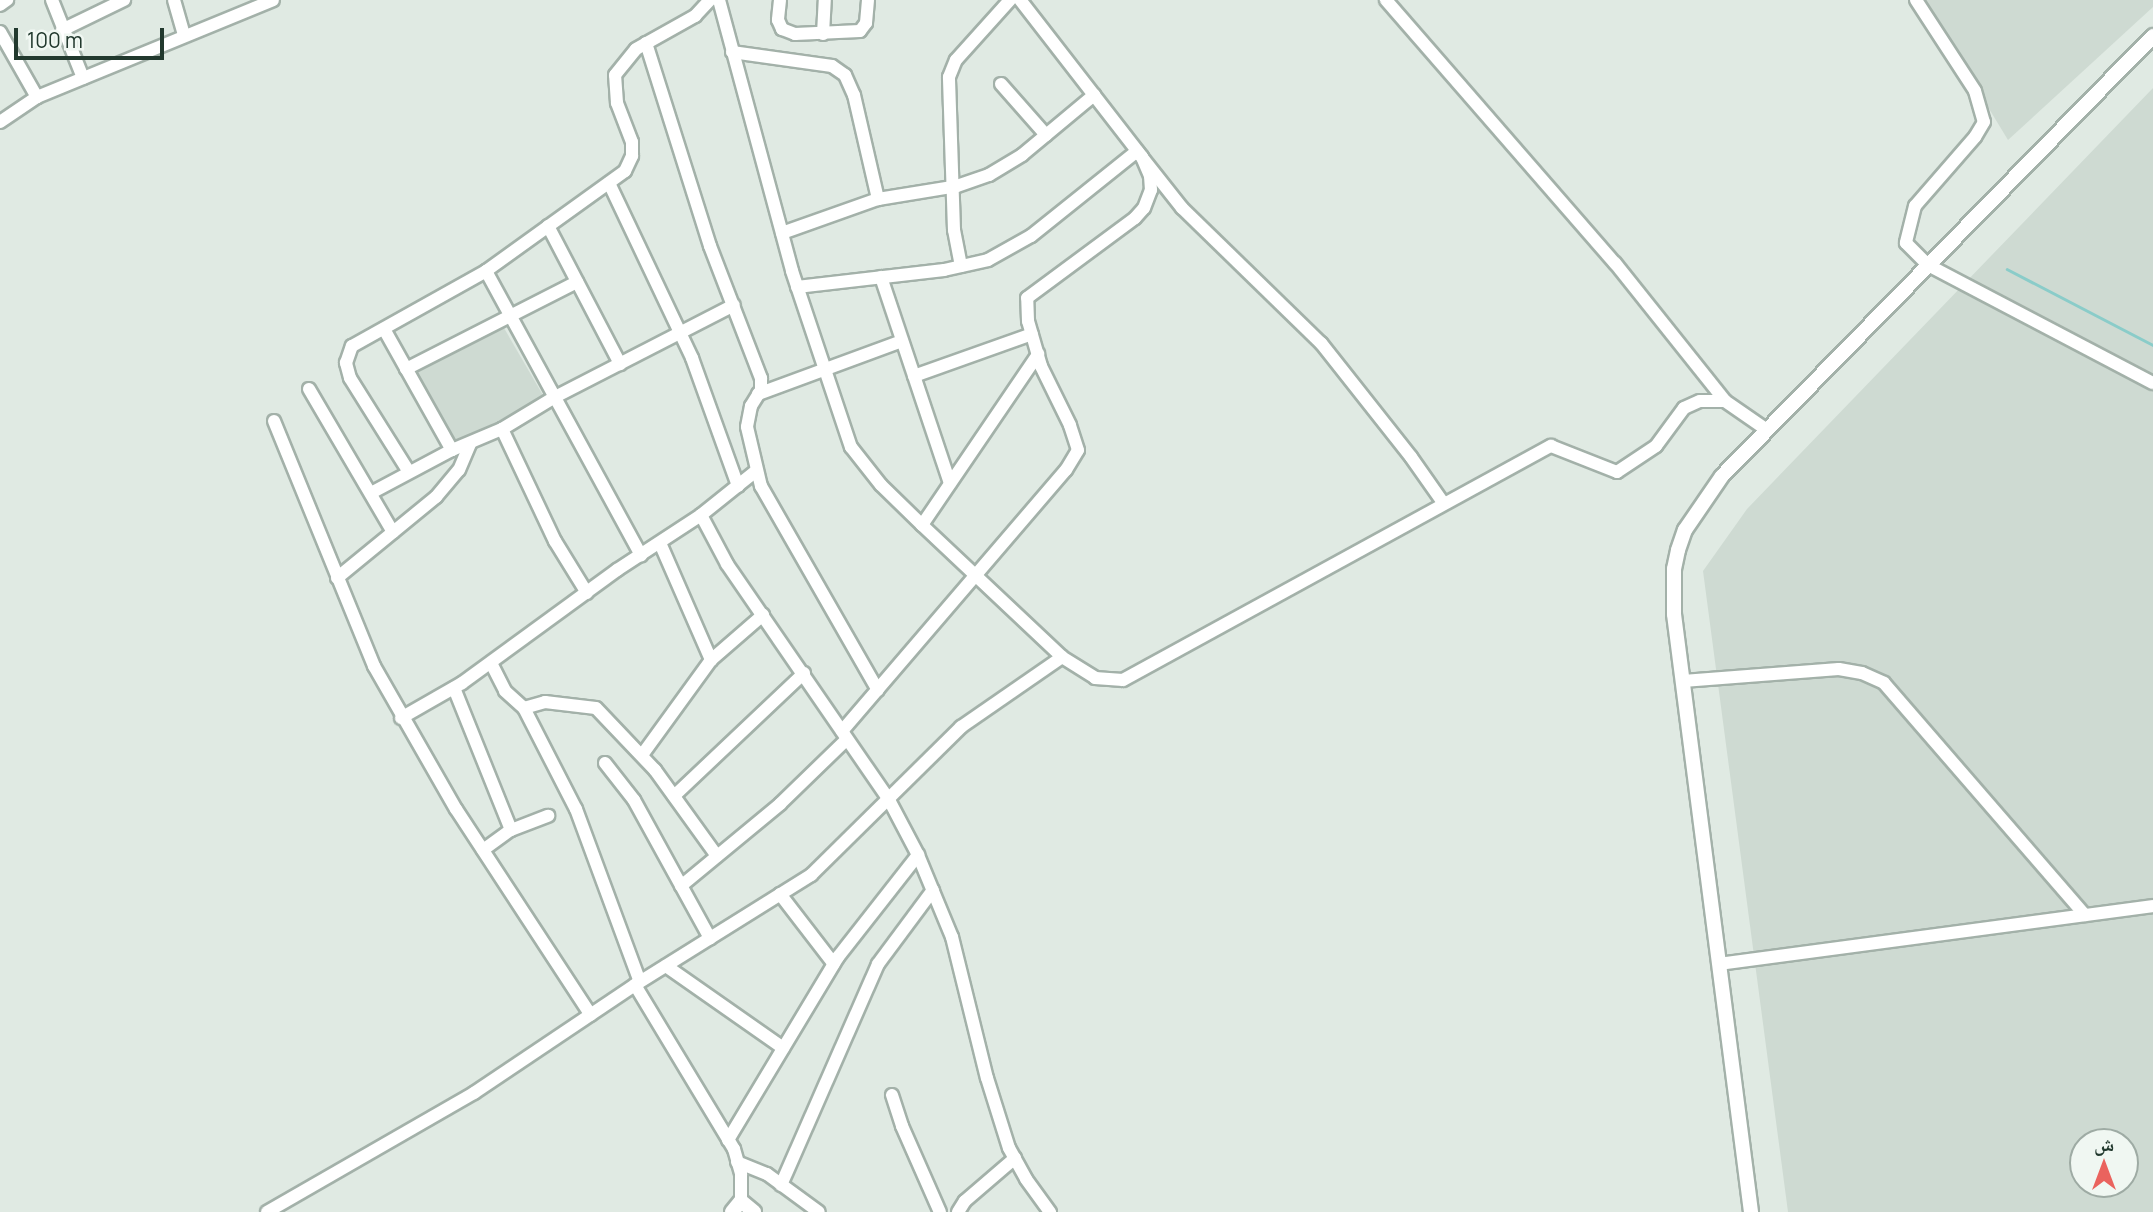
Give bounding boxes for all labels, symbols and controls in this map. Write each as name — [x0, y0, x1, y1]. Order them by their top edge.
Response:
scale bar — [18, 14, 168, 58]
text: 100 m — [27, 26, 83, 54]
north arrow — [2069, 1128, 2139, 1198]
text: ش — [2094, 1131, 2114, 1157]

